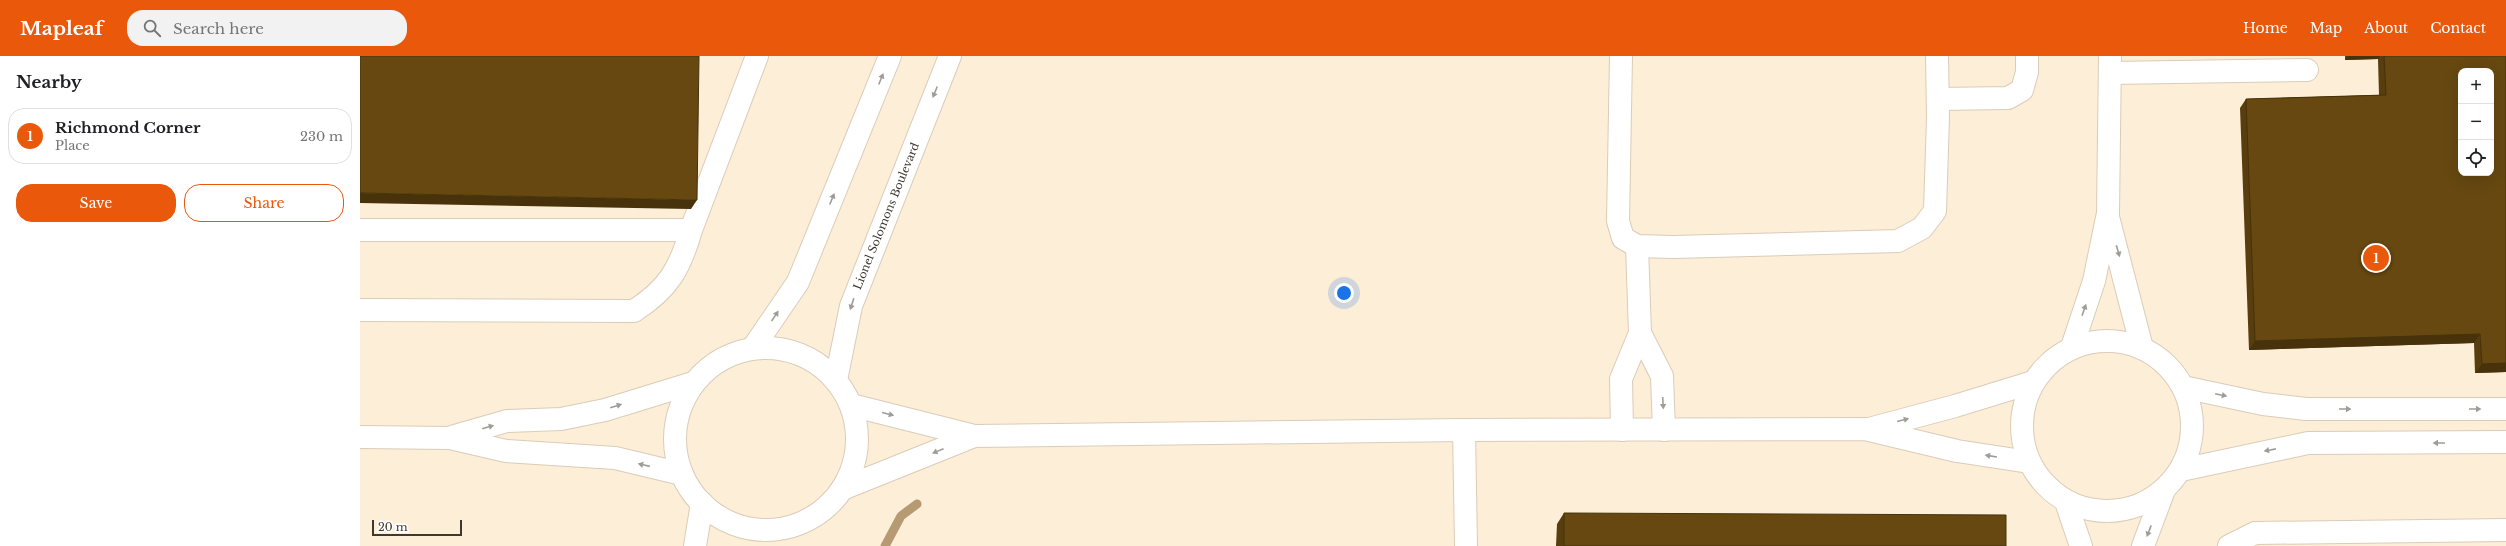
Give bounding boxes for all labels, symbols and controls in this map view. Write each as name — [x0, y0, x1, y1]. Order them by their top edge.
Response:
search box — [127, 10, 407, 46]
text: Mapleaf — [20, 17, 103, 40]
icon: search — [141, 17, 163, 39]
text: Search here — [173, 19, 264, 38]
text: Home — [2243, 19, 2288, 37]
text: Map — [2310, 19, 2342, 37]
text: About — [2364, 19, 2408, 37]
text: Contact — [2430, 19, 2486, 37]
map controls — [2458, 68, 2494, 176]
button: + — [2458, 68, 2494, 104]
text: Nearby — [16, 72, 82, 93]
one-way arrow — [878, 72, 884, 84]
one-way arrow — [932, 87, 938, 99]
button: − — [2458, 104, 2494, 140]
text: Richmond Corner — [55, 118, 200, 137]
text: 1 — [27, 128, 33, 145]
text: 230 m — [300, 128, 343, 145]
text: Place — [55, 137, 90, 154]
street label: Lionel Solomons Boulevard — [850, 140, 922, 292]
button: locate — [2458, 140, 2494, 176]
button: Save — [16, 184, 176, 222]
button: Share — [184, 184, 344, 222]
one-way arrow — [829, 193, 835, 205]
pin: 1 — [2363, 243, 2389, 273]
one-way arrow — [2115, 245, 2121, 257]
your location — [1334, 283, 1354, 303]
one-way arrow — [849, 299, 855, 311]
one-way arrow — [2082, 304, 2088, 316]
one-way arrow — [771, 310, 779, 321]
one-way arrow — [2215, 392, 2228, 398]
one-way arrow — [1659, 397, 1666, 409]
one-way arrow — [610, 403, 622, 409]
one-way arrow — [2339, 406, 2352, 412]
one-way arrow — [2469, 406, 2482, 412]
one-way arrow — [882, 412, 895, 418]
one-way arrow — [1897, 416, 1909, 422]
one-way arrow — [482, 424, 494, 430]
one-way arrow — [2432, 440, 2445, 446]
one-way arrow — [932, 448, 944, 454]
one-way arrow — [2263, 448, 2276, 454]
one-way arrow — [1984, 453, 1997, 459]
one-way arrow — [638, 462, 650, 468]
scale bar — [372, 518, 462, 537]
text: 20 m — [378, 520, 408, 534]
one-way arrow — [2146, 526, 2152, 538]

